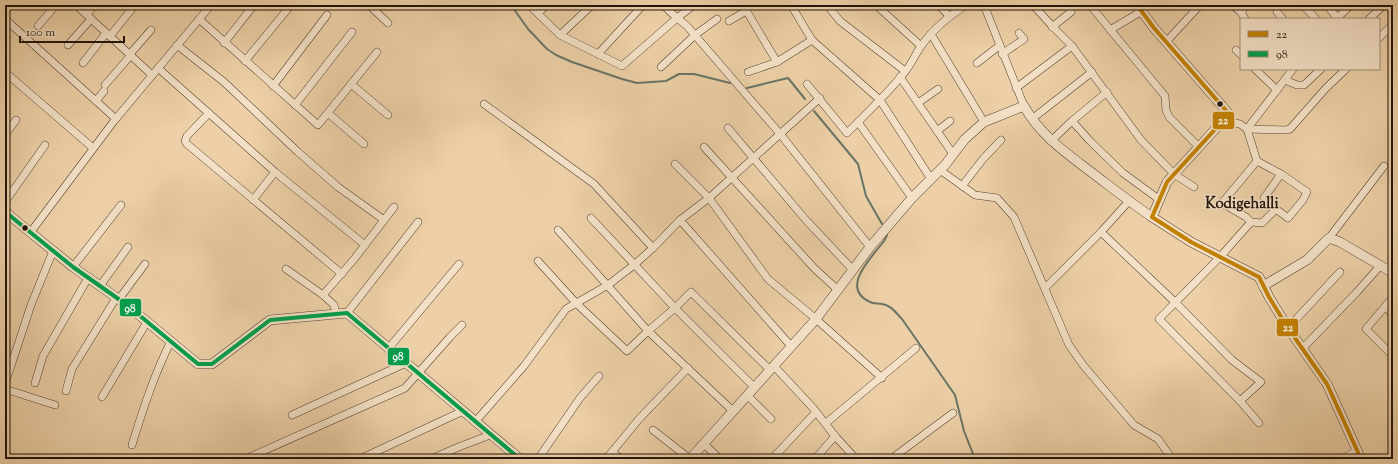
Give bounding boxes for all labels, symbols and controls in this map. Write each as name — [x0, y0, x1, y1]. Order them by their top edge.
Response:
scale bar — [20, 18, 124, 44]
legend — [1240, 18, 1380, 70]
text: 100 m — [26, 24, 55, 42]
text: 22 — [1276, 26, 1288, 44]
text: 98 — [1276, 46, 1288, 64]
unlabelled marker — [1215, 99, 1225, 109]
line badge: 22 — [1212, 111, 1235, 130]
text: 22 — [1218, 113, 1229, 129]
district label: Kodigehalli — [1205, 194, 1280, 215]
unlabelled marker — [20, 223, 30, 233]
line badge: 98 — [119, 298, 142, 317]
text: 98 — [125, 301, 136, 317]
line badge: 22 — [1276, 318, 1299, 337]
text: 22 — [1283, 320, 1294, 336]
line badge: 98 — [387, 347, 410, 366]
text: 98 — [393, 349, 404, 365]

